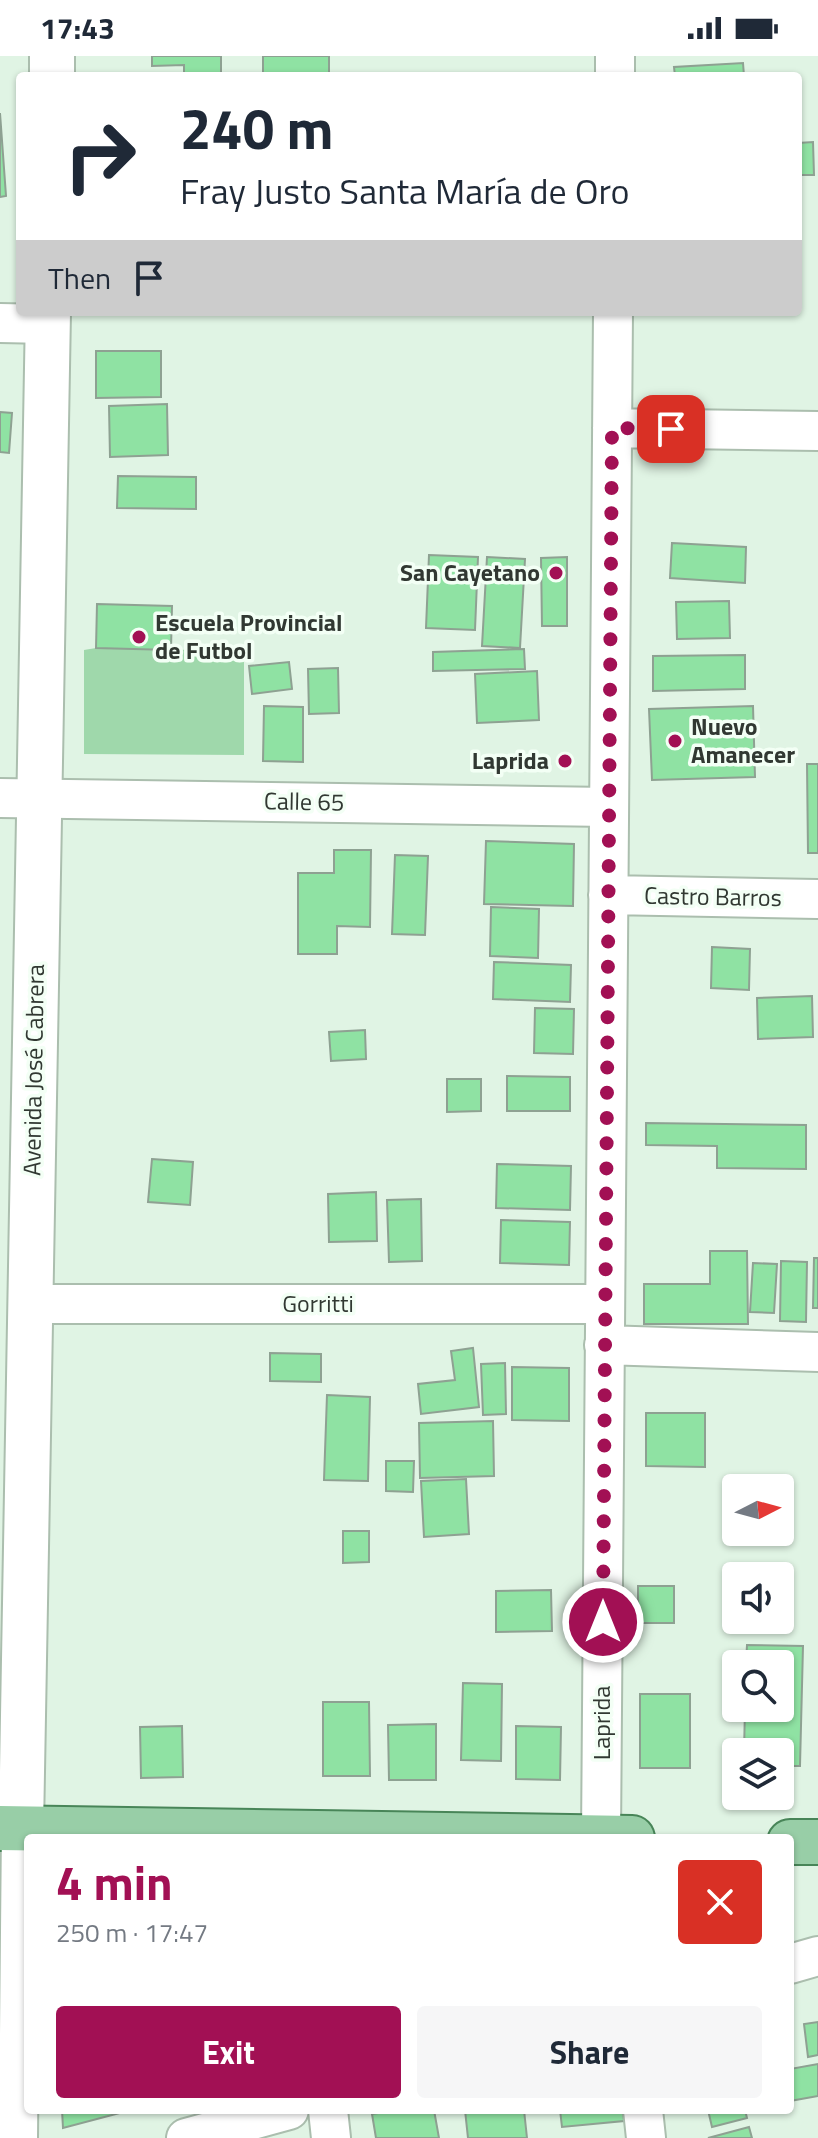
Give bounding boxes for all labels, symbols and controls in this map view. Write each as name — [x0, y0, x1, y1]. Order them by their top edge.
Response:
text: 17:43 — [40, 5, 115, 51]
text: 240 m — [180, 86, 333, 171]
icon: right — [48, 104, 152, 208]
text: Fray Justo Santa María de Oro — [180, 163, 630, 218]
text: Then — [48, 255, 111, 301]
icon: arrive — [127, 256, 171, 300]
pin — [637, 395, 705, 463]
icon: arrive — [649, 407, 693, 451]
place label: San Cayetano — [400, 554, 540, 590]
marker: San Cayetano — [547, 564, 565, 582]
place label: Escuela Provincial de Futbol — [155, 604, 343, 668]
marker: Escuela Provincial de Futbol — [130, 628, 148, 646]
place label: Nuevo Amanecer — [691, 708, 795, 772]
marker: Nuevo Amanecer — [666, 732, 684, 750]
place label: Laprida — [472, 742, 549, 778]
marker: Laprida — [556, 752, 574, 770]
street label: Calle 65 — [263, 782, 345, 820]
street label: Castro Barros — [644, 877, 782, 915]
street label: Avenida José Cabrera — [13, 964, 53, 1176]
street label: Gorritti — [282, 1285, 354, 1321]
north arrow — [722, 1474, 794, 1546]
map controls — [722, 1474, 794, 1810]
button: sound — [722, 1562, 794, 1634]
position arrow — [561, 1580, 645, 1664]
button: search — [722, 1650, 794, 1722]
street label: Laprida — [583, 1686, 619, 1760]
button: layers — [722, 1738, 794, 1810]
text: 4 min — [56, 1846, 173, 1919]
button: close — [678, 1860, 762, 1944]
text: 250 m · 17:47 — [56, 1913, 208, 1952]
button: Exit — [56, 2006, 401, 2098]
button: Share — [417, 2006, 762, 2098]

